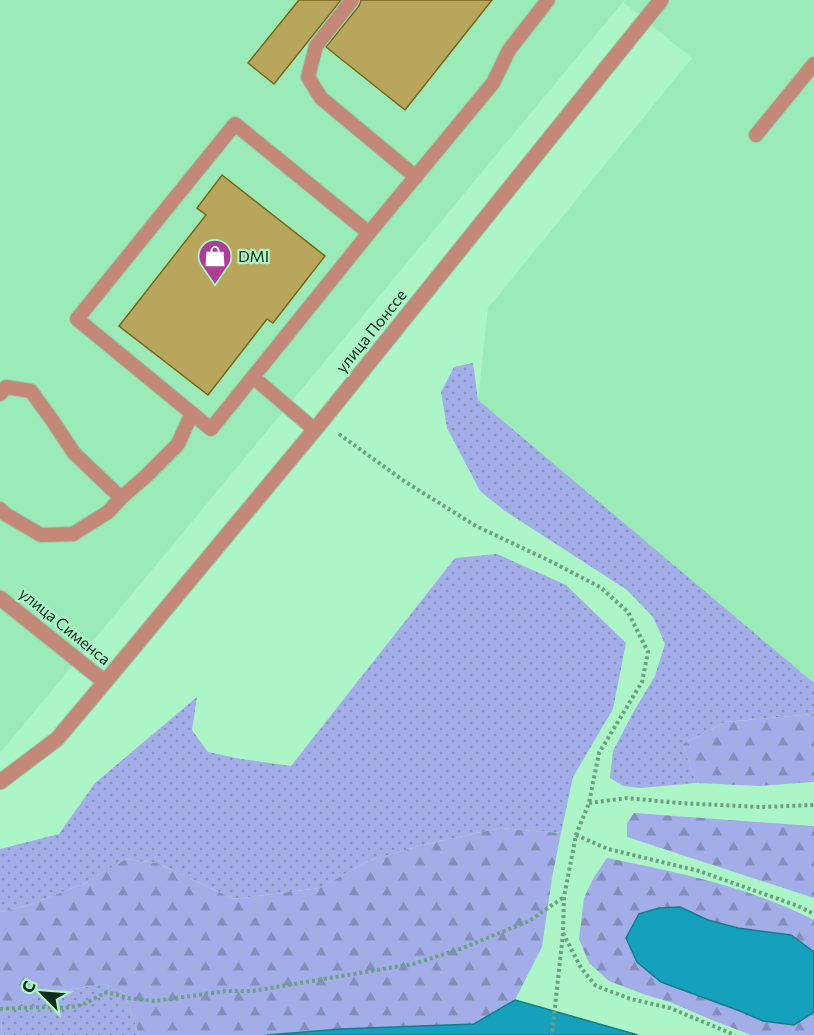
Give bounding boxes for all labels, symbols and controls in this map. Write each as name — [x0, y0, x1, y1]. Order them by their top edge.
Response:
shop icon: DMI — [197, 238, 233, 285]
place label: DMI — [238, 246, 269, 265]
street label: улица Понссе — [331, 285, 410, 376]
street label: улица Сименса — [16, 583, 115, 668]
north arrow — [12, 963, 72, 1023]
text: С — [17, 977, 39, 995]

